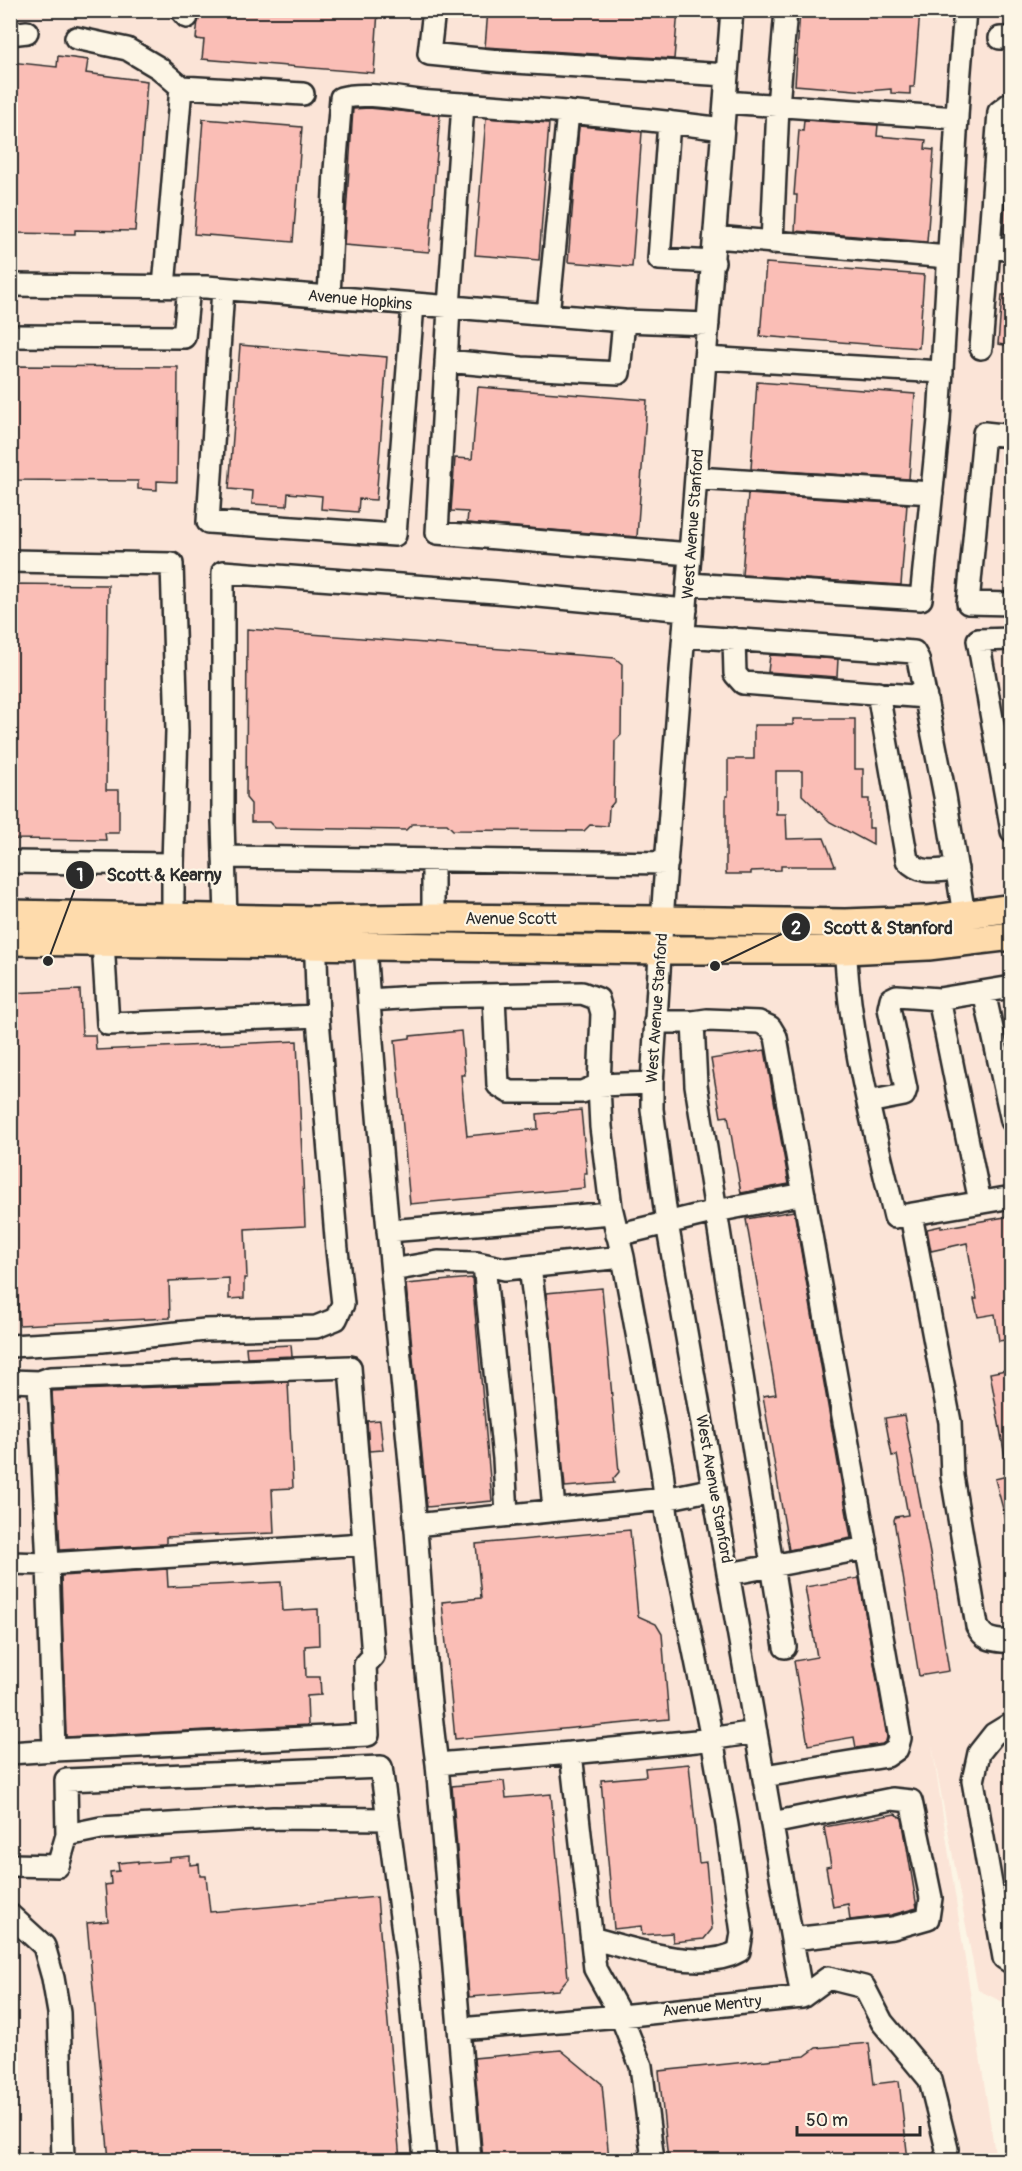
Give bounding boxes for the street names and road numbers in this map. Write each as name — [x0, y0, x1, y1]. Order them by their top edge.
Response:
street label: Avenue Hopkins — [307, 285, 413, 315]
street label: West Avenue Stanford — [678, 448, 708, 600]
street label: Avenue Scott — [465, 909, 557, 929]
street label: West Avenue Stanford — [642, 932, 672, 1084]
street label: West Avenue Stanford — [691, 1413, 737, 1565]
street label: Avenue Mentry — [661, 1991, 763, 2021]

